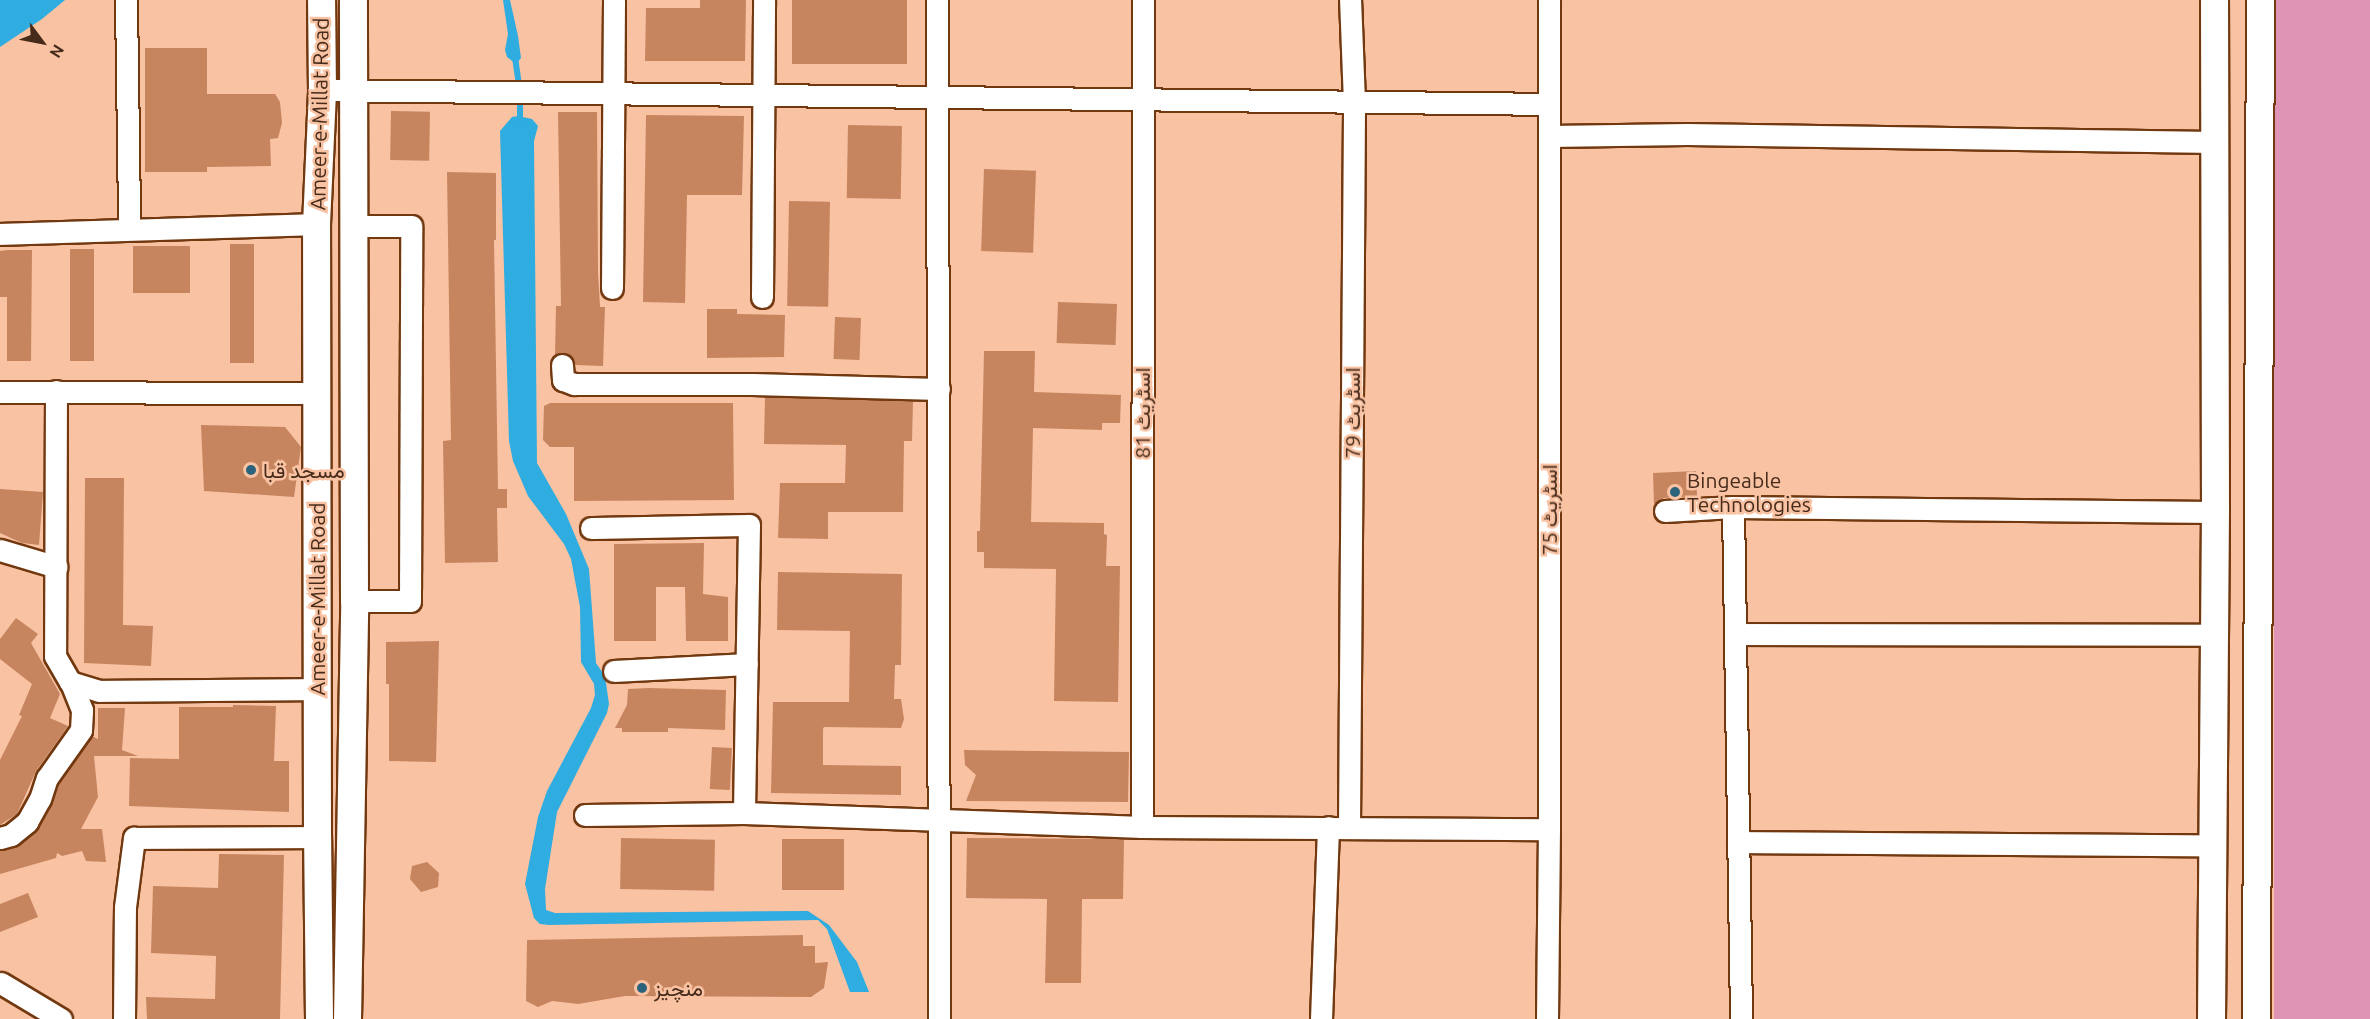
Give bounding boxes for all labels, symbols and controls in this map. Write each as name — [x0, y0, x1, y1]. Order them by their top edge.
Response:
north arrow — [12, 12, 72, 72]
street label: Ameer-e-Millat Road — [305, 17, 333, 211]
text: N — [46, 42, 68, 61]
street label: اسٹریٹ 81 — [1129, 367, 1155, 459]
street label: اسٹریٹ 79 — [1339, 367, 1365, 459]
place label: مسجد قبا — [263, 457, 345, 483]
marker: مسجد قبا — [244, 463, 258, 477]
street label: اسٹریٹ 75 — [1536, 464, 1562, 556]
place label: Bingeable Technologies — [1687, 467, 1811, 517]
marker: Bingeable Technologies — [1668, 485, 1682, 499]
street label: Ameer-e-Millat Road — [304, 503, 330, 695]
place label: منچیز — [654, 975, 703, 1001]
marker: منچیز — [635, 981, 649, 995]

